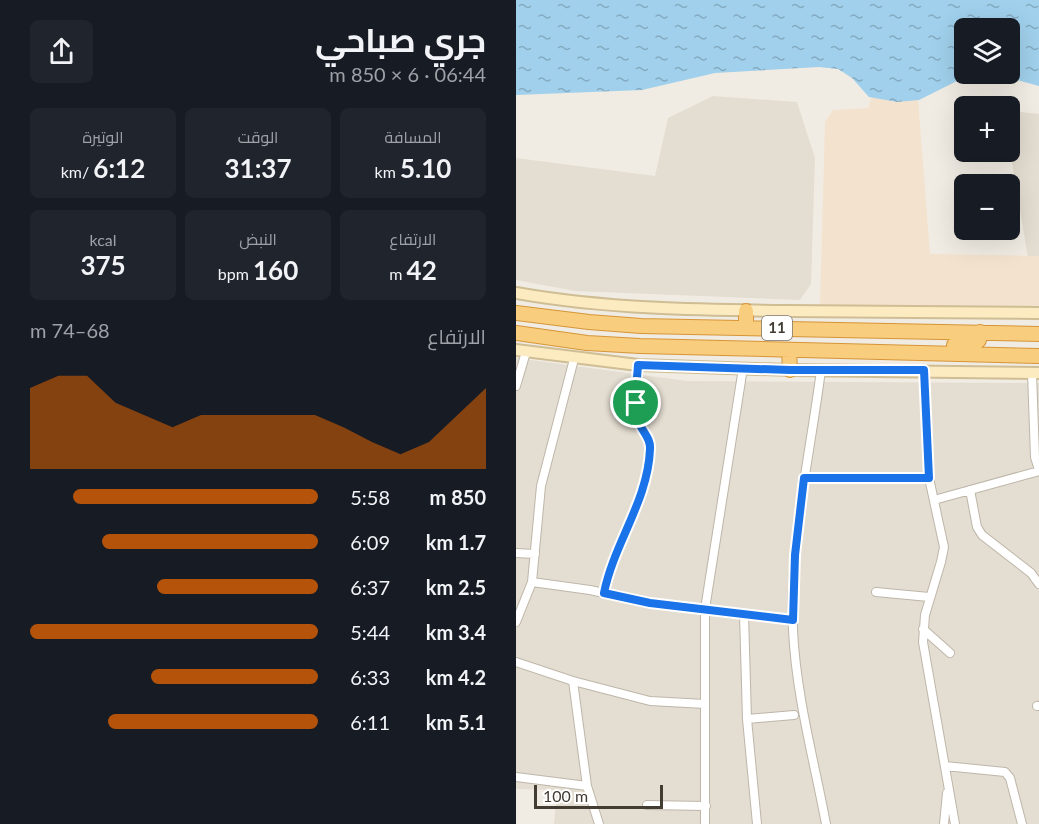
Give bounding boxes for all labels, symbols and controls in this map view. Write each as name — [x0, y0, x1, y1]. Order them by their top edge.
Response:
map controls — [954, 18, 1020, 240]
button: layers — [954, 18, 1020, 84]
text: جري صباحي — [315, 19, 486, 59]
button: share — [30, 20, 93, 83]
text: 06:44 · 6 × 850 m — [329, 62, 486, 86]
button: + — [954, 96, 1020, 162]
text: الوتيرة — [82, 127, 124, 146]
text: الوقت — [238, 127, 278, 146]
text: المسافة — [385, 127, 441, 146]
text: 6:12 — [93, 152, 145, 184]
text: 31:37 — [224, 152, 292, 184]
text: 5.10 — [400, 152, 451, 184]
text: /km — [61, 162, 93, 181]
text: km — [375, 162, 400, 181]
button: − — [954, 174, 1020, 240]
text: النبض — [239, 229, 277, 248]
text: الارتفاع — [390, 229, 436, 248]
text: kcal — [89, 230, 117, 249]
text: 375 — [80, 249, 126, 281]
text: 160 — [253, 254, 298, 286]
text: 42 — [407, 254, 437, 286]
text: bpm — [218, 264, 253, 283]
text: m — [389, 264, 407, 283]
road number: 11 — [762, 316, 792, 340]
text: 68–74 m — [30, 318, 110, 342]
text: الارتفاع — [427, 324, 486, 348]
pin — [610, 377, 661, 428]
icon: arrive — [619, 386, 652, 419]
text: 5:58 — [350, 485, 390, 509]
text: 850 m — [430, 485, 486, 509]
text: 6:09 — [350, 530, 390, 554]
text: 1.7 km — [426, 530, 486, 554]
text: 6:37 — [350, 575, 390, 599]
text: 2.5 km — [426, 575, 486, 599]
text: 5:44 — [350, 620, 390, 644]
text: 3.4 km — [426, 620, 486, 644]
text: 6:33 — [350, 665, 390, 689]
text: 4.2 km — [426, 665, 486, 689]
text: 6:11 — [350, 710, 390, 734]
text: 5.1 km — [426, 710, 486, 734]
scale bar — [534, 782, 663, 810]
text: 100 m — [543, 786, 588, 805]

